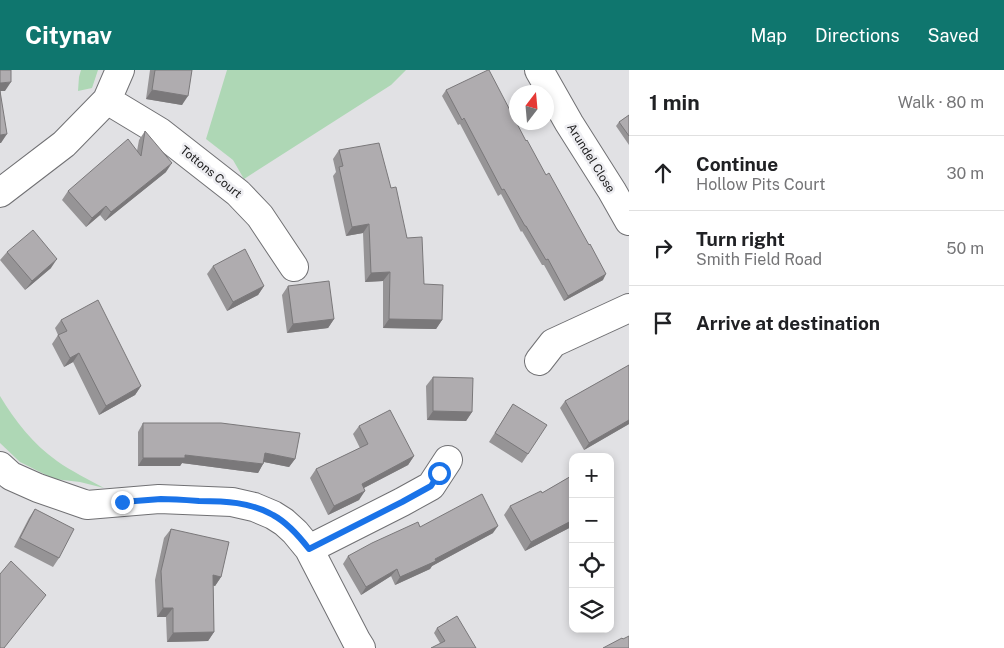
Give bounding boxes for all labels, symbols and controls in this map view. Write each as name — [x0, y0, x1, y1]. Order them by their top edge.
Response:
text: Citynav — [25, 21, 112, 49]
text: Map — [750, 25, 787, 46]
text: Directions — [815, 25, 900, 46]
text: Saved — [928, 25, 979, 46]
north arrow — [509, 85, 554, 130]
text: 1 min — [649, 90, 700, 115]
text: Walk · 80 m — [898, 93, 984, 112]
street label: Arundel Close — [564, 121, 618, 195]
street label: Tottons Court — [177, 143, 245, 201]
text: Continue — [696, 153, 778, 175]
icon: ahead — [649, 159, 677, 187]
text: 30 m — [947, 164, 984, 183]
text: Hollow Pits Court — [696, 175, 825, 194]
text: Turn right — [696, 228, 785, 250]
icon: right — [649, 234, 677, 262]
text: 50 m — [946, 239, 984, 258]
text: Smith Field Road — [696, 250, 822, 269]
icon: arrive — [649, 309, 677, 337]
text: Arrive at destination — [696, 312, 880, 334]
map controls — [569, 453, 614, 633]
button: + — [569, 453, 614, 498]
route start — [428, 462, 451, 485]
route end — [111, 491, 134, 514]
button: − — [569, 498, 614, 543]
button: locate — [569, 543, 614, 588]
button: layers — [569, 588, 614, 633]

